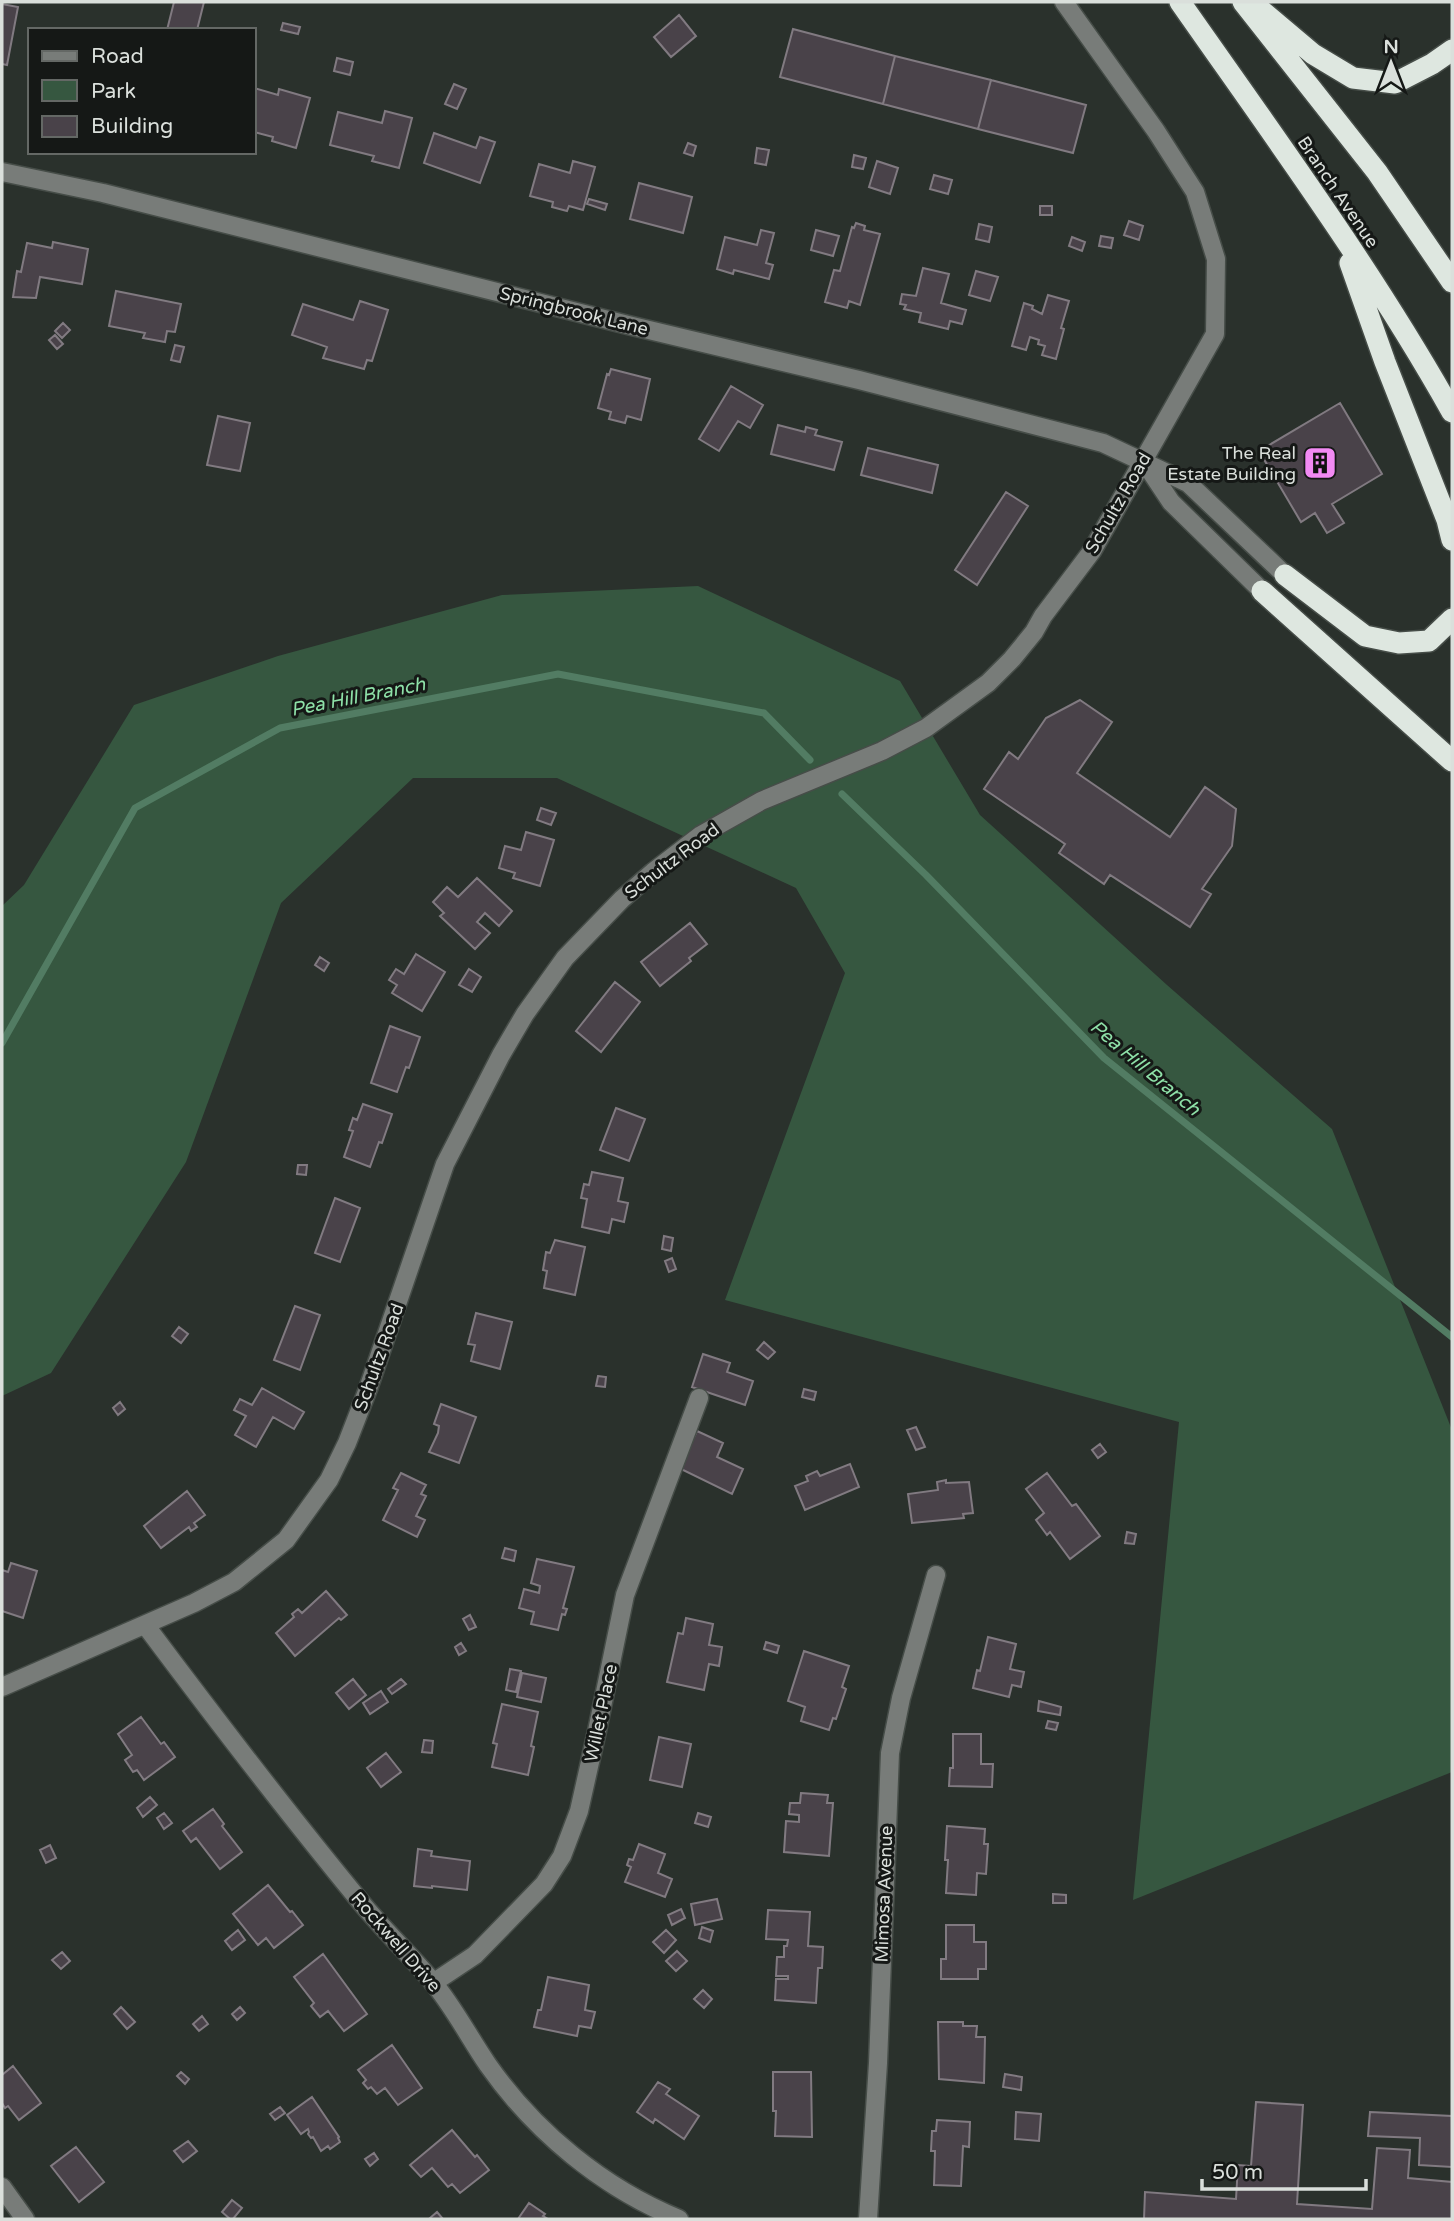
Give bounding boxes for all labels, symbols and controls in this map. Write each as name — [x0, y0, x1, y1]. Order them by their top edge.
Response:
legend — [28, 28, 256, 154]
north arrow — [1356, 28, 1426, 98]
text: N — [1383, 36, 1399, 58]
text: Road — [91, 44, 144, 69]
text: Park — [91, 79, 136, 104]
text: Building — [91, 114, 173, 139]
street label: Branch Avenue — [1293, 132, 1383, 252]
street label: Springbrook Lane — [498, 282, 650, 340]
place label: The Real Estate Building — [1167, 442, 1296, 485]
building icon: The Real Estate Building — [1301, 444, 1339, 482]
street label: Schultz Road — [1080, 449, 1156, 557]
water label: Pea Hill Branch — [289, 673, 427, 721]
street label: Schultz Road — [620, 818, 724, 904]
water label: Pea Hill Branch — [1086, 1016, 1205, 1121]
street label: Schultz Road — [349, 1300, 409, 1414]
street label: Willet Place — [580, 1662, 622, 1764]
street label: Mimosa Avenue — [871, 1825, 897, 1963]
street label: Rockwell Drive — [347, 1887, 445, 1997]
scale bar — [1202, 2148, 1366, 2192]
text: 50 m — [1212, 2160, 1263, 2185]

